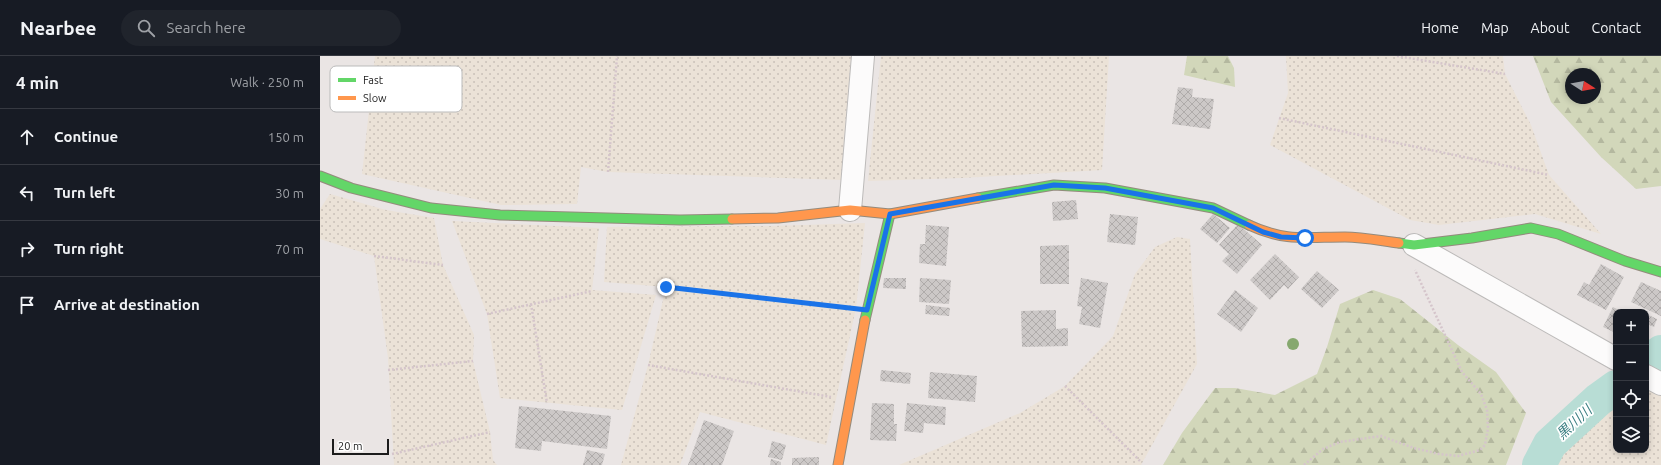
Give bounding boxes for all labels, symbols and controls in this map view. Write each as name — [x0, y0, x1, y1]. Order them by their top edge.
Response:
search box — [121, 10, 401, 46]
text: Nearbee — [20, 17, 97, 39]
icon: search — [135, 17, 157, 39]
text: Search here — [167, 19, 246, 36]
text: Home — [1421, 20, 1459, 36]
text: Map — [1481, 20, 1509, 36]
text: About — [1531, 20, 1570, 36]
text: Contact — [1592, 20, 1641, 36]
legend — [330, 66, 462, 112]
north arrow — [1565, 68, 1601, 104]
text: 4 min — [16, 73, 59, 92]
text: Fast — [363, 74, 384, 86]
text: Walk · 250 m — [230, 75, 304, 89]
text: Slow — [363, 92, 387, 104]
icon: ahead — [16, 126, 38, 148]
text: Continue — [54, 128, 118, 145]
text: 150 m — [268, 130, 304, 144]
icon: left — [16, 182, 38, 204]
text: Turn left — [54, 184, 115, 201]
text: 30 m — [275, 186, 304, 200]
route start — [1296, 229, 1314, 247]
icon: right — [16, 238, 38, 260]
text: Turn right — [54, 240, 124, 257]
text: 70 m — [275, 242, 304, 256]
route end — [657, 278, 675, 296]
icon: arrive — [16, 294, 38, 316]
text: Arrive at destination — [54, 296, 200, 313]
map controls — [1613, 309, 1649, 453]
button: + — [1613, 309, 1649, 345]
button: − — [1613, 345, 1649, 381]
button: locate — [1613, 381, 1649, 417]
water label: 黒川川 — [1553, 400, 1596, 442]
button: layers — [1613, 417, 1649, 453]
scale bar — [332, 437, 389, 456]
text: 20 m — [338, 440, 362, 452]

